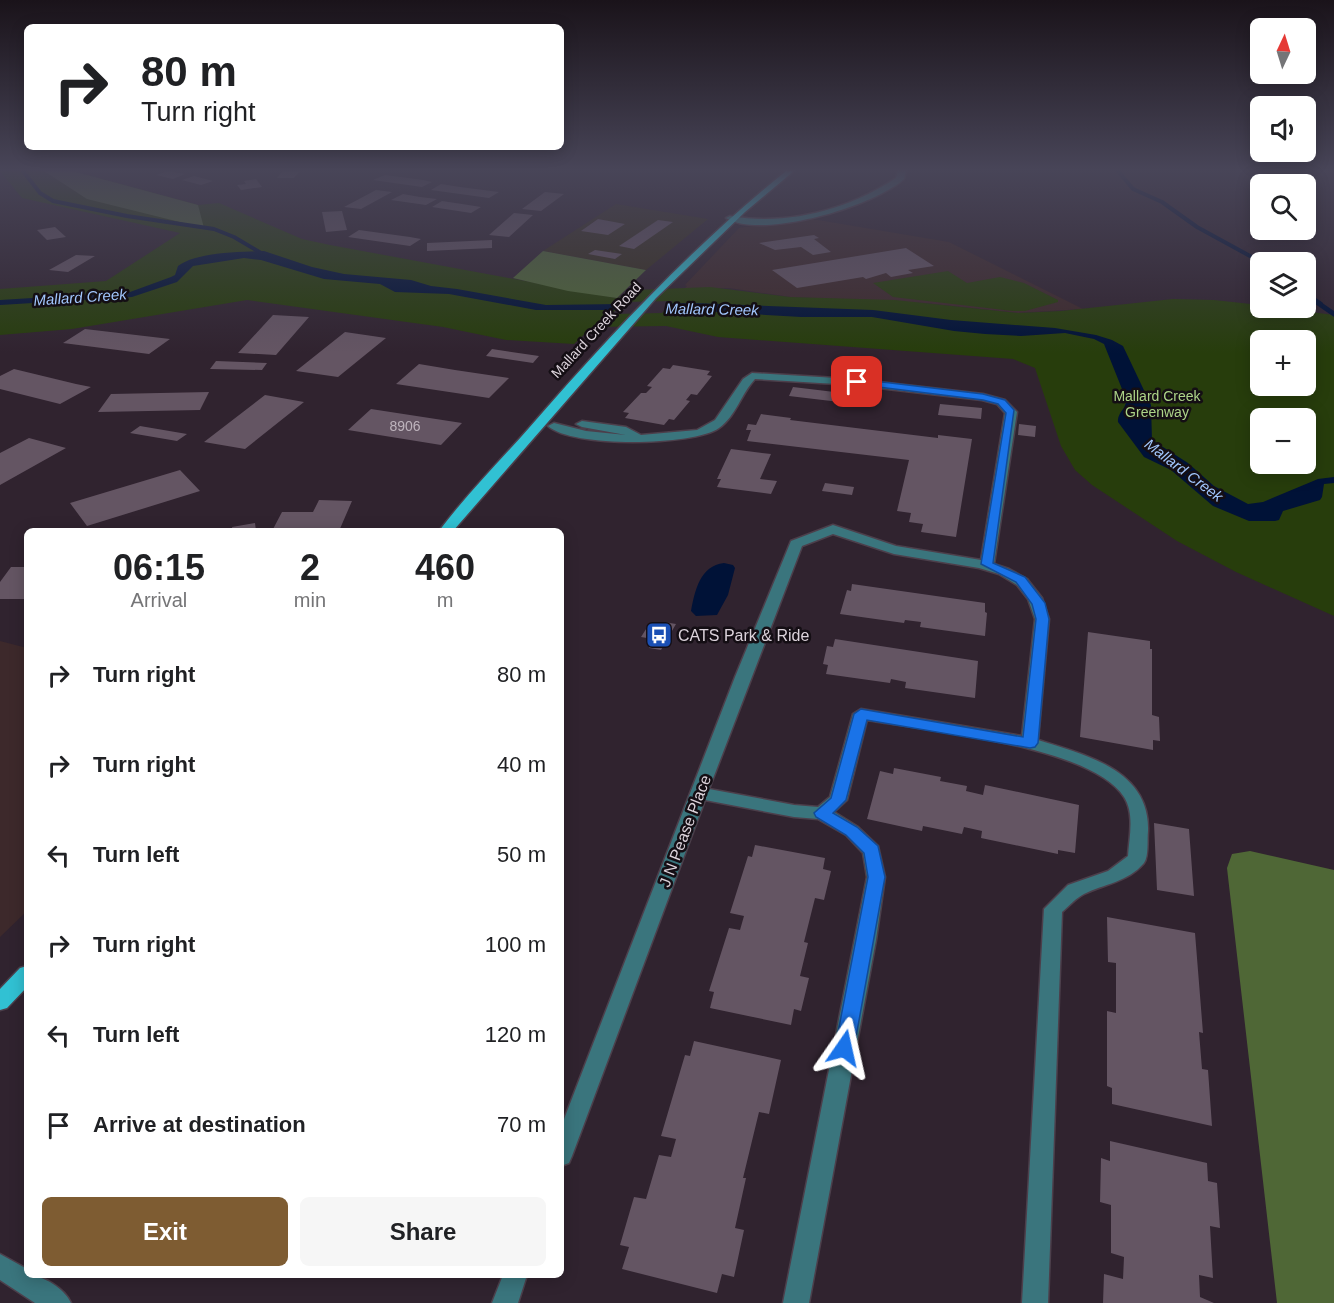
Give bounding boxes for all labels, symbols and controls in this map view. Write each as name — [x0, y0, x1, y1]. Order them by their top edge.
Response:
north arrow — [1250, 18, 1316, 84]
map controls — [1250, 18, 1316, 474]
icon: right — [42, 48, 120, 126]
text: 80 m — [141, 48, 237, 95]
button: sound — [1250, 96, 1316, 162]
text: Turn right — [141, 97, 256, 127]
button: search — [1250, 174, 1316, 240]
button: layers — [1250, 252, 1316, 318]
street label: Mallard Creek Road — [548, 279, 644, 381]
water label: Mallard Creek — [33, 285, 129, 309]
water label: Mallard Creek — [665, 300, 760, 318]
button: + — [1250, 330, 1316, 396]
pin — [831, 356, 882, 407]
icon: arrive — [840, 365, 873, 398]
park label: Mallard Creek Greenway — [1113, 388, 1202, 420]
button: − — [1250, 408, 1316, 474]
house number: 8906 — [389, 418, 421, 434]
water label: Mallard Creek — [1142, 435, 1228, 506]
text: 06:15 — [113, 547, 205, 588]
text: 2 — [300, 547, 320, 588]
text: 460 — [415, 547, 475, 588]
text: Arrival — [131, 589, 187, 611]
text: min — [294, 589, 326, 611]
text: m — [437, 589, 453, 611]
bus stop icon: CATS Park & Ride — [644, 620, 674, 650]
place label: CATS Park & Ride — [678, 627, 809, 644]
icon: right — [42, 659, 75, 692]
text: Turn right — [93, 662, 195, 687]
text: 80 m — [497, 662, 546, 687]
icon: right — [42, 749, 75, 782]
text: Turn right — [93, 752, 195, 777]
text: 40 m — [497, 752, 546, 777]
street label: J N Pease Place — [656, 773, 714, 889]
icon: left — [42, 839, 75, 872]
text: Turn left — [93, 842, 179, 867]
text: 50 m — [497, 842, 546, 867]
icon: right — [42, 929, 75, 962]
text: Turn right — [93, 932, 195, 957]
text: 100 m — [485, 932, 546, 957]
position arrow — [812, 1016, 876, 1080]
icon: left — [42, 1019, 75, 1052]
text: Turn left — [93, 1022, 179, 1047]
text: 120 m — [485, 1022, 546, 1047]
icon: arrive — [42, 1109, 75, 1142]
text: Arrive at destination — [93, 1112, 306, 1137]
text: 70 m — [497, 1112, 546, 1137]
button: Exit — [42, 1197, 288, 1266]
button: Share — [300, 1197, 546, 1266]

